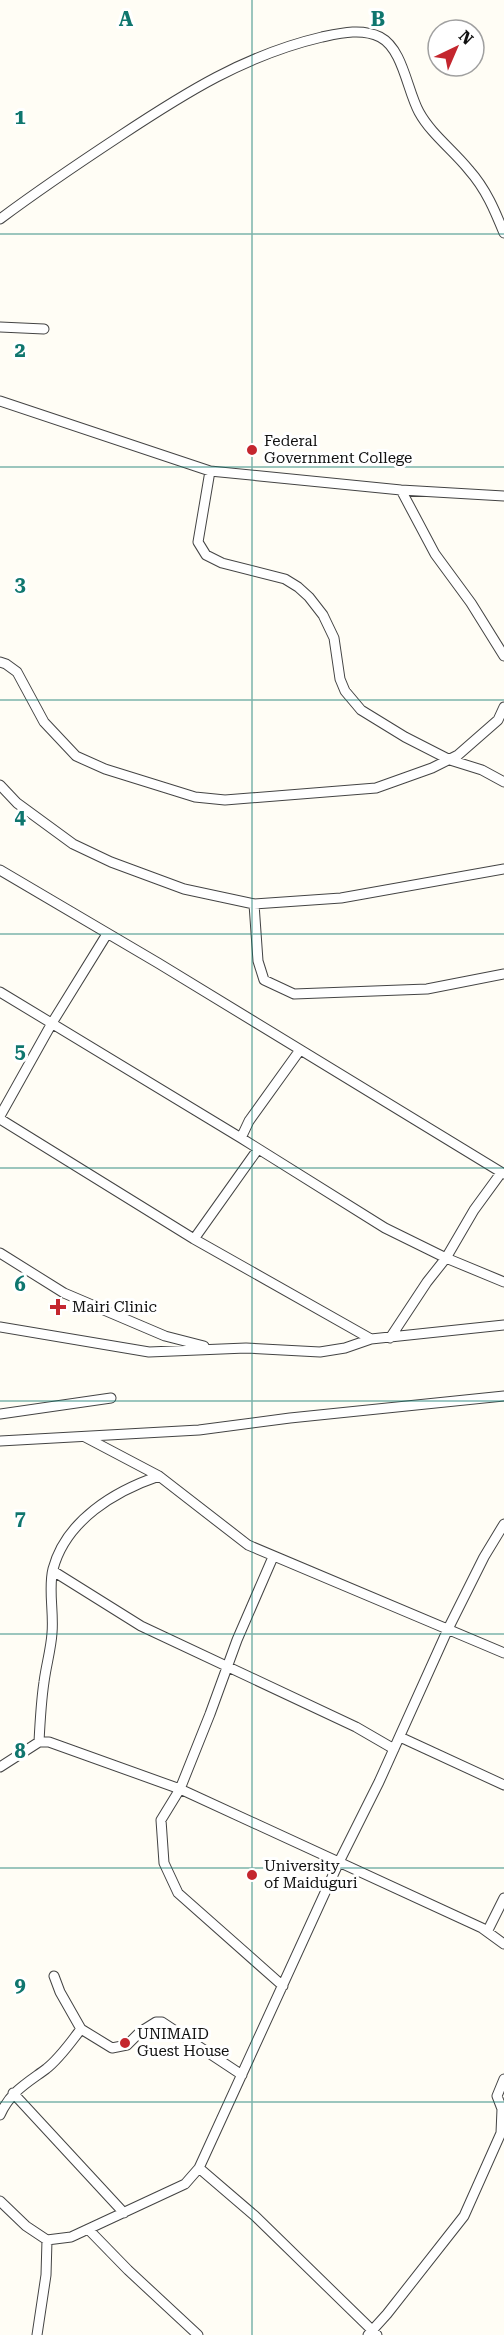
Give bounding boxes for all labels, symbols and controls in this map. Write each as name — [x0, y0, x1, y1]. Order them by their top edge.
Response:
text: A — [119, 7, 134, 31]
text: B — [371, 7, 385, 31]
north arrow — [426, 18, 486, 78]
text: N — [455, 26, 477, 49]
text: 1 — [14, 105, 26, 129]
text: 2 — [14, 338, 26, 362]
place label: Federal Government College — [264, 432, 412, 467]
marker: Federal Government College — [245, 443, 259, 457]
text: 3 — [14, 572, 26, 596]
text: 4 — [14, 805, 26, 829]
text: 5 — [14, 1039, 26, 1063]
text: 6 — [14, 1272, 26, 1296]
marker: Mairi Clinic — [49, 1298, 67, 1316]
place label: Mairi Clinic — [72, 1298, 157, 1316]
text: 7 — [14, 1506, 26, 1530]
text: 8 — [14, 1739, 26, 1763]
place label: University of Maiduguri — [264, 1857, 358, 1892]
marker: University of Maiduguri — [245, 1868, 259, 1882]
text: 9 — [14, 1973, 26, 1997]
place label: UNIMAID Guest House — [137, 2025, 229, 2060]
marker: UNIMAID Guest House — [118, 2036, 132, 2050]

